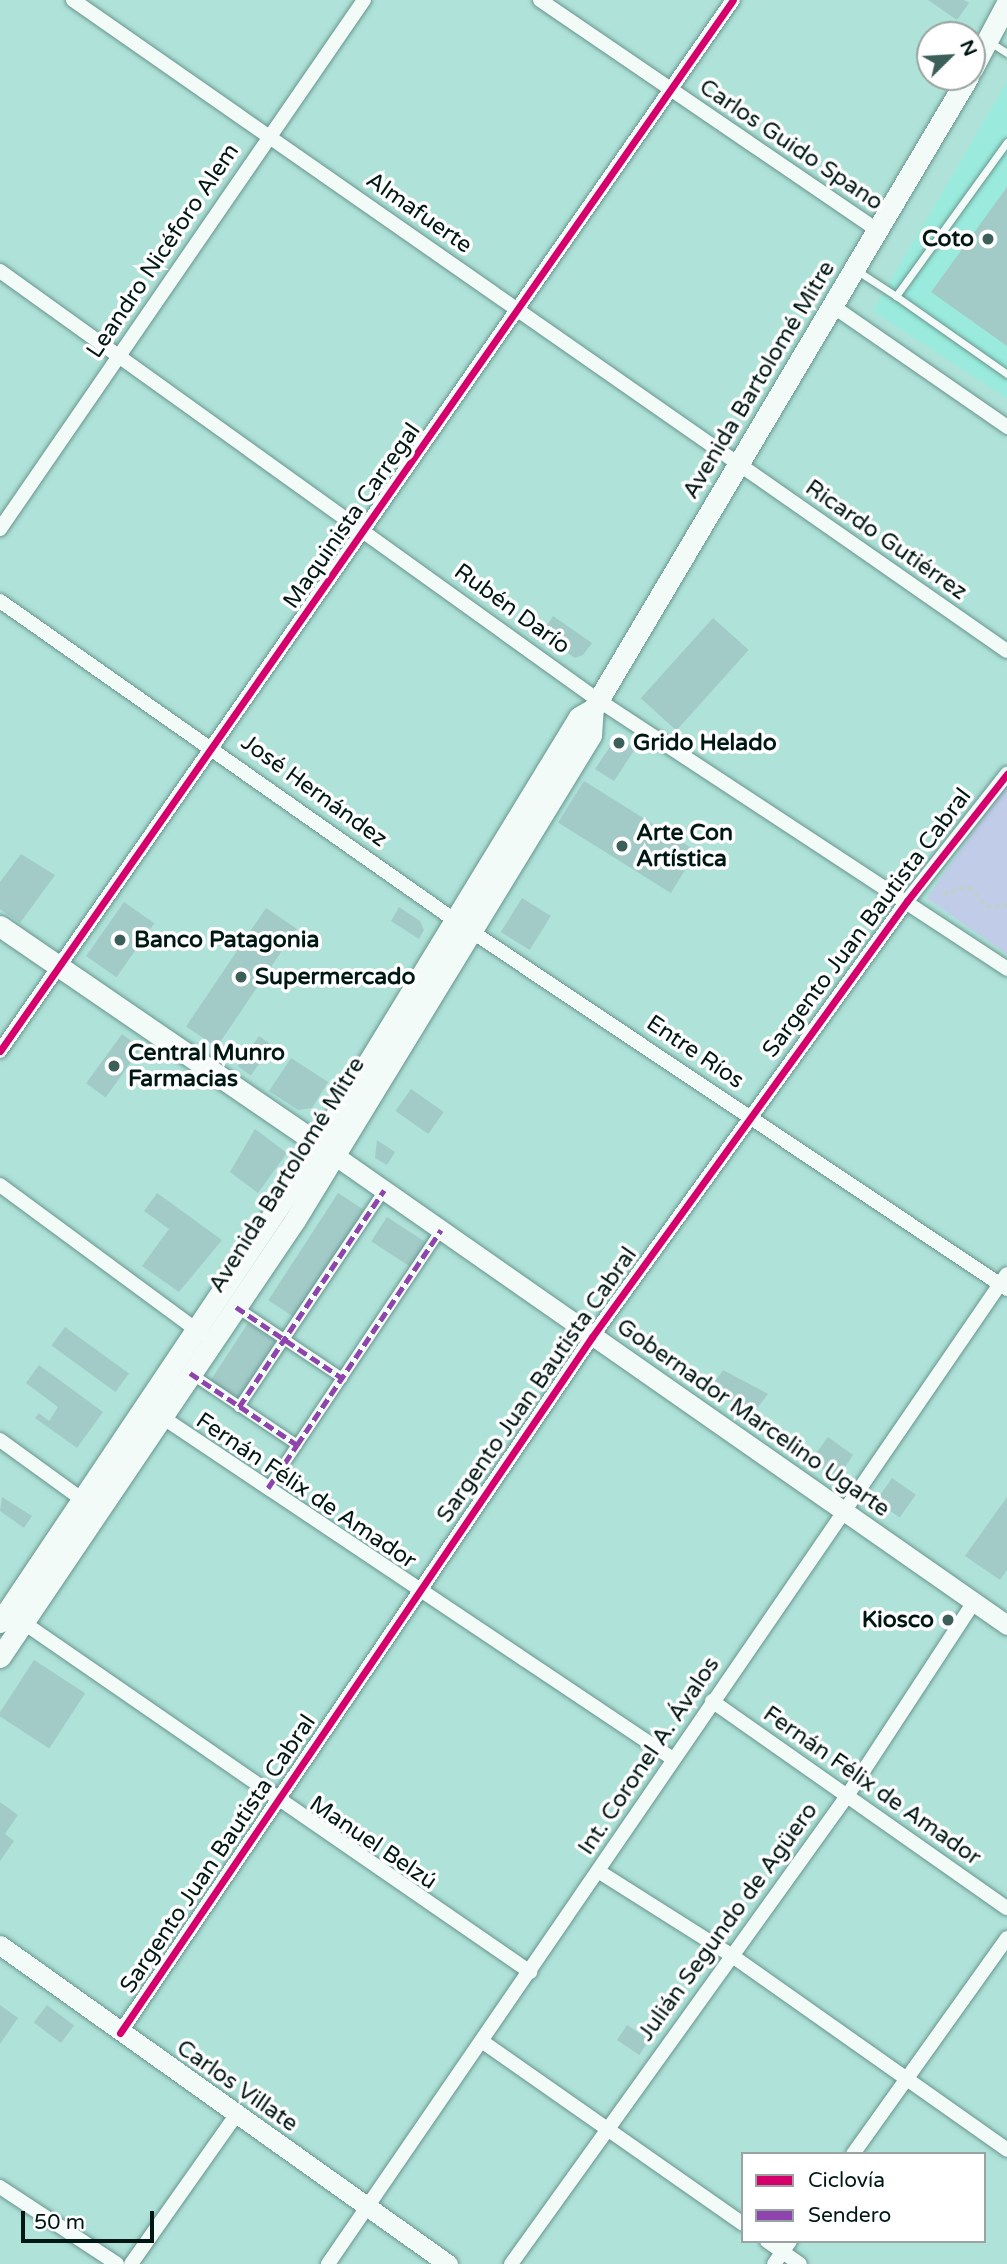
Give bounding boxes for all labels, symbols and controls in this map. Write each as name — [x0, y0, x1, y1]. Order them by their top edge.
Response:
north arrow — [916, 21, 986, 91]
text: N — [955, 37, 982, 60]
street label: Carlos Guido Spano — [694, 73, 888, 217]
street label: Leandro Nicéforo Alem — [81, 139, 245, 363]
street label: Almafuerte — [361, 166, 477, 260]
place label: Coto — [922, 225, 974, 253]
marker: Coto — [980, 231, 996, 247]
street label: Avenida Bartolomé Mitre — [677, 256, 841, 504]
street label: Maquinista Carregal — [278, 418, 426, 614]
street label: Ricardo Gutiérrez — [800, 474, 972, 606]
street label: Rubén Darío — [449, 558, 575, 660]
street label: José Hernández — [236, 729, 392, 853]
place label: Grido Helado — [633, 729, 777, 757]
marker: Grido Helado — [611, 735, 627, 751]
street label: Sargento Juan Bautista Cabral — [757, 783, 977, 1063]
place label: Arte Con Artística — [636, 819, 733, 873]
marker: Arte Con Artística — [614, 838, 630, 854]
place label: Banco Patagonia — [134, 926, 319, 954]
marker: Banco Patagonia — [112, 932, 128, 948]
place label: Supermercado — [255, 963, 416, 991]
marker: Supermercado — [233, 969, 249, 985]
street label: Entre Ríos — [641, 1009, 749, 1095]
place label: Central Munro Farmacias — [128, 1039, 285, 1093]
street label: Avenida Bartolomé Mitre — [203, 1052, 371, 1298]
marker: Central Munro Farmacias — [106, 1058, 122, 1074]
street label: Sargento Juan Bautista Cabral — [431, 1242, 643, 1528]
street label: Gobernador Marcelino Ugarte — [611, 1313, 895, 1523]
street label: Fernán Félix de Amador — [191, 1407, 421, 1575]
place label: Kiosco — [862, 1606, 934, 1634]
marker: Kiosco — [940, 1612, 956, 1628]
street label: Int. Coronel A. Ávalos — [572, 1652, 726, 1860]
street label: Fernán Félix de Amador — [758, 1700, 986, 1872]
street label: Sargento Juan Bautista Cabral — [114, 1710, 322, 1998]
street label: Manuel Belzú — [304, 1790, 442, 1896]
street label: Julián Segundo de Agüero — [632, 1798, 824, 2046]
street label: Carlos Villate — [171, 2034, 303, 2138]
legend — [741, 2152, 986, 2243]
text: Ciclovía — [808, 2168, 885, 2193]
scale bar — [24, 2198, 158, 2242]
text: Sendero — [808, 2203, 891, 2228]
text: 50 m — [34, 2210, 85, 2235]

